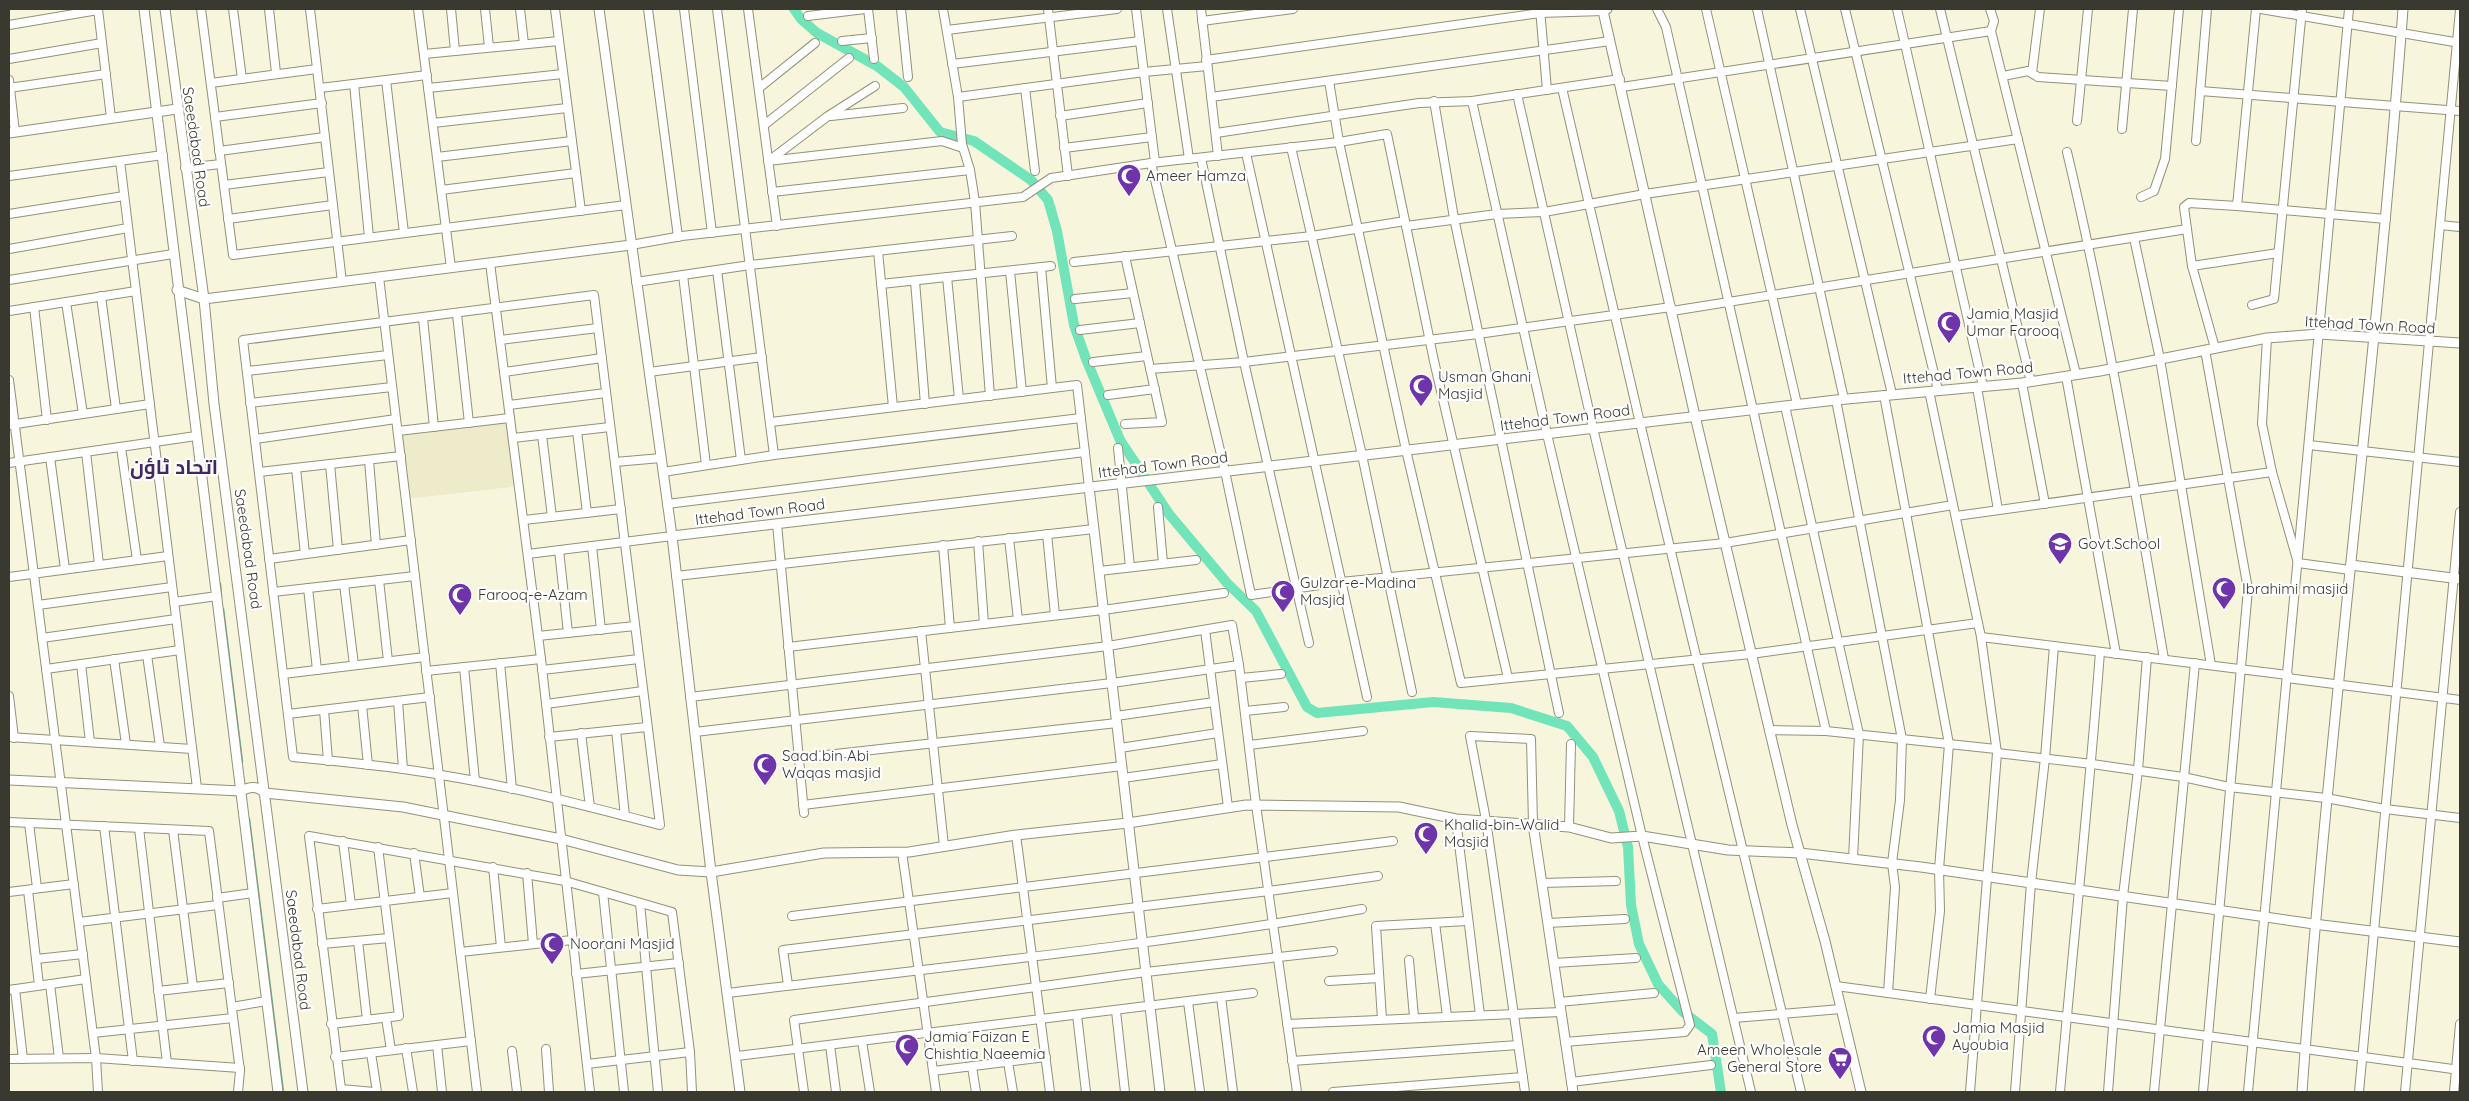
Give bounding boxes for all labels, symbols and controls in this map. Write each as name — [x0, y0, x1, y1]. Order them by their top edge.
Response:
street label: Saeedabad Road — [179, 86, 214, 208]
mosque icon: Ameer Hamza — [1116, 163, 1142, 197]
place label: Ameer Hamza — [1146, 166, 1246, 185]
place label: Jamia Masjid Umar Farooq — [1966, 304, 2059, 340]
mosque icon: Jamia Masjid Umar Farooq — [1936, 310, 1962, 344]
street label: Ittehad Town Road — [2304, 312, 2436, 337]
street label: Ittehad Town Road — [1902, 357, 2034, 388]
place label: Usman Ghani Masjid — [1438, 367, 1531, 403]
mosque icon: Usman Ghani Masjid — [1408, 373, 1434, 407]
street label: Ittehad Town Road — [1499, 400, 1631, 435]
street label: Ittehad Town Road — [1097, 447, 1229, 482]
district label: اتحاد ٹاؤن — [130, 454, 218, 479]
street label: Saeedabad Road — [231, 488, 266, 610]
street label: Ittehad Town Road — [694, 494, 826, 529]
school or university icon: Govt.School — [2047, 531, 2073, 565]
place label: Govt.School — [2078, 534, 2160, 553]
place label: Gulzar-e-Madina Masjid — [1300, 573, 1416, 609]
mosque icon: Ibrahimi masjid — [2211, 576, 2237, 610]
mosque icon: Gulzar-e-Madina Masjid — [1270, 579, 1296, 613]
place label: Ibrahimi masjid — [2242, 579, 2348, 598]
mosque icon: Farooq-e-Azam — [447, 582, 473, 616]
place label: Farooq-e-Azam — [478, 585, 588, 604]
place label: Saad bin Abi Waqas masjid — [782, 746, 881, 782]
mosque icon: Saad bin Abi Waqas masjid — [752, 752, 778, 786]
place label: Khalid-bin-Walid Masjid — [1444, 815, 1559, 851]
mosque icon: Khalid-bin-Walid Masjid — [1413, 821, 1439, 855]
street label: Saeedabad Road — [282, 889, 315, 1011]
mosque icon: Noorani Masjid — [539, 931, 565, 965]
place label: Noorani Masjid — [570, 934, 675, 953]
place label: Jamia Masjid Ayoubia — [1952, 1018, 2045, 1054]
mosque icon: Jamia Masjid Ayoubia — [1921, 1024, 1947, 1058]
place label: Jamia Faizan E Chishtia Naeemia — [924, 1027, 1046, 1063]
mosque icon: Jamia Faizan E Chishtia Naeemia — [894, 1033, 920, 1067]
place label: Ameen Wholesale General Store — [1697, 1040, 1822, 1076]
supermarket icon: Ameen Wholesale General Store — [1827, 1046, 1853, 1080]

